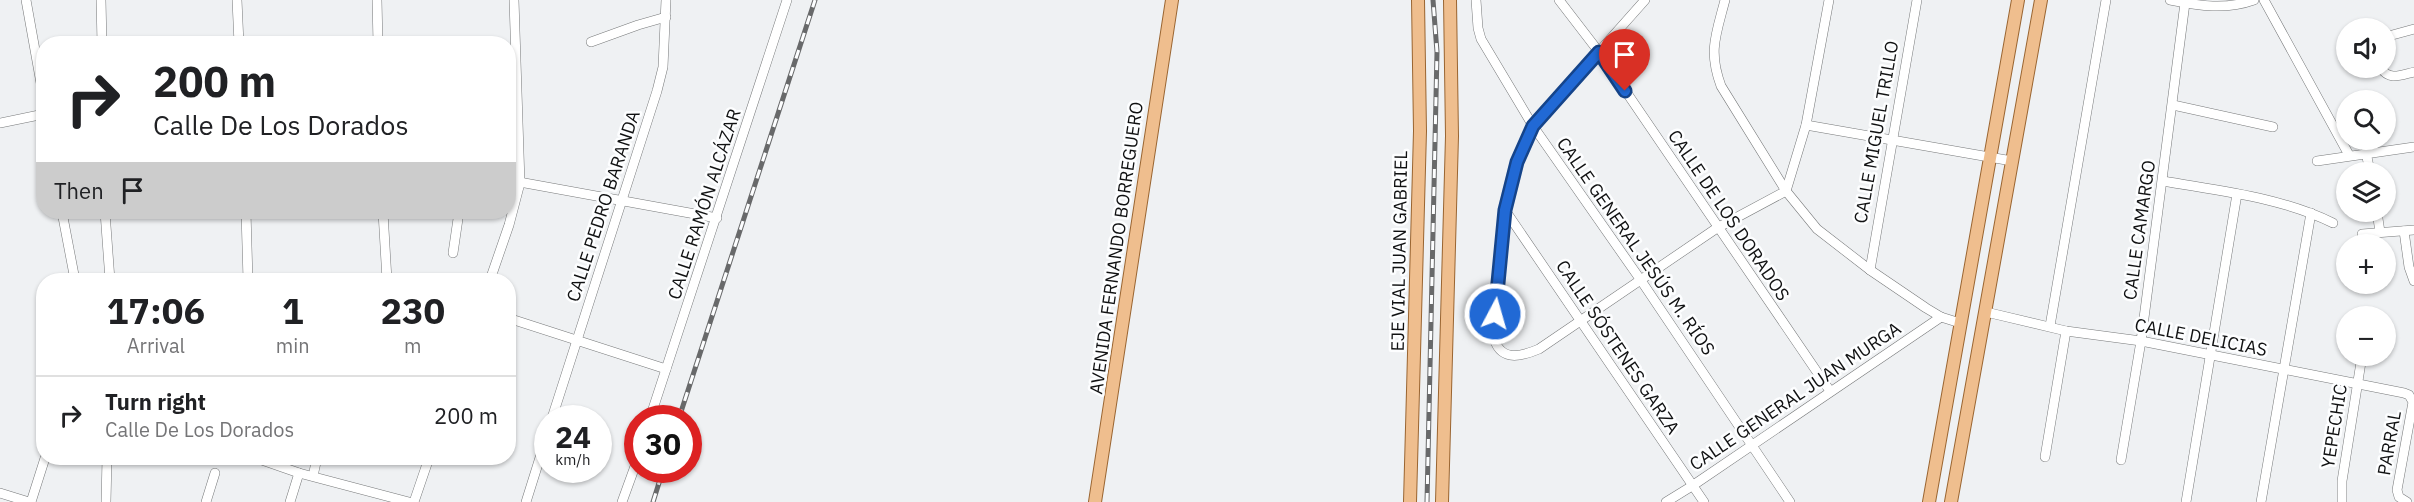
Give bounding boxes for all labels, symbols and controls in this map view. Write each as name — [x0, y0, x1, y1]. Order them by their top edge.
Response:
map controls — [2336, 18, 2396, 366]
button: sound — [2336, 18, 2396, 78]
pin — [1599, 29, 1650, 91]
icon: arrive — [1608, 38, 1641, 71]
street label: CALLE MIGUEL TRILLO — [1849, 39, 1903, 225]
text: 200 m — [153, 54, 276, 109]
icon: right — [54, 60, 132, 138]
button: search — [2336, 90, 2396, 150]
street label: AVENIDA FERNANDO BORREGUERO — [1084, 100, 1148, 396]
street label: CALLE RAMÓN ALCÁZAR — [662, 106, 746, 302]
text: Calle De Los Dorados — [153, 107, 409, 142]
street label: CALLE PEDRO BARANDA — [561, 107, 645, 304]
street label: CALLE DE LOS DORADOS — [1663, 125, 1795, 305]
street label: CALLE GENERAL JESÚS M. RÍOS — [1552, 133, 1720, 359]
street label: EJE VIAL JUAN GABRIEL — [1386, 150, 1412, 352]
street label: CALLE CAMARGO — [2118, 159, 2160, 301]
button: layers — [2336, 162, 2396, 222]
icon: arrive — [116, 174, 149, 207]
text: Then — [54, 176, 104, 205]
button: + — [2336, 234, 2396, 294]
street label: CALLE SÓSTENES GARZA — [1551, 256, 1685, 439]
position arrow — [1463, 282, 1527, 346]
text: 17:06 — [107, 287, 205, 334]
text: 1 — [282, 287, 304, 334]
text: 230 — [380, 287, 445, 334]
button: − — [2336, 306, 2396, 366]
street label: CALLE DELICIAS — [2133, 313, 2269, 361]
street label: CALLE GENERAL JUAN MURGA — [1685, 316, 1905, 475]
text: Arrival — [127, 332, 185, 359]
text: min — [276, 332, 310, 359]
text: m — [404, 332, 422, 359]
street label: YEPECHIC — [2316, 382, 2352, 470]
text: Turn right — [105, 387, 206, 416]
icon: right — [54, 399, 87, 432]
text: 200 m — [434, 401, 498, 430]
speed limit sign: 30 — [624, 405, 702, 483]
street label: PARRAL — [2372, 409, 2406, 477]
text: Calle De Los Dorados — [105, 416, 294, 443]
text: 24 — [555, 417, 591, 456]
text: km/h — [555, 450, 591, 469]

